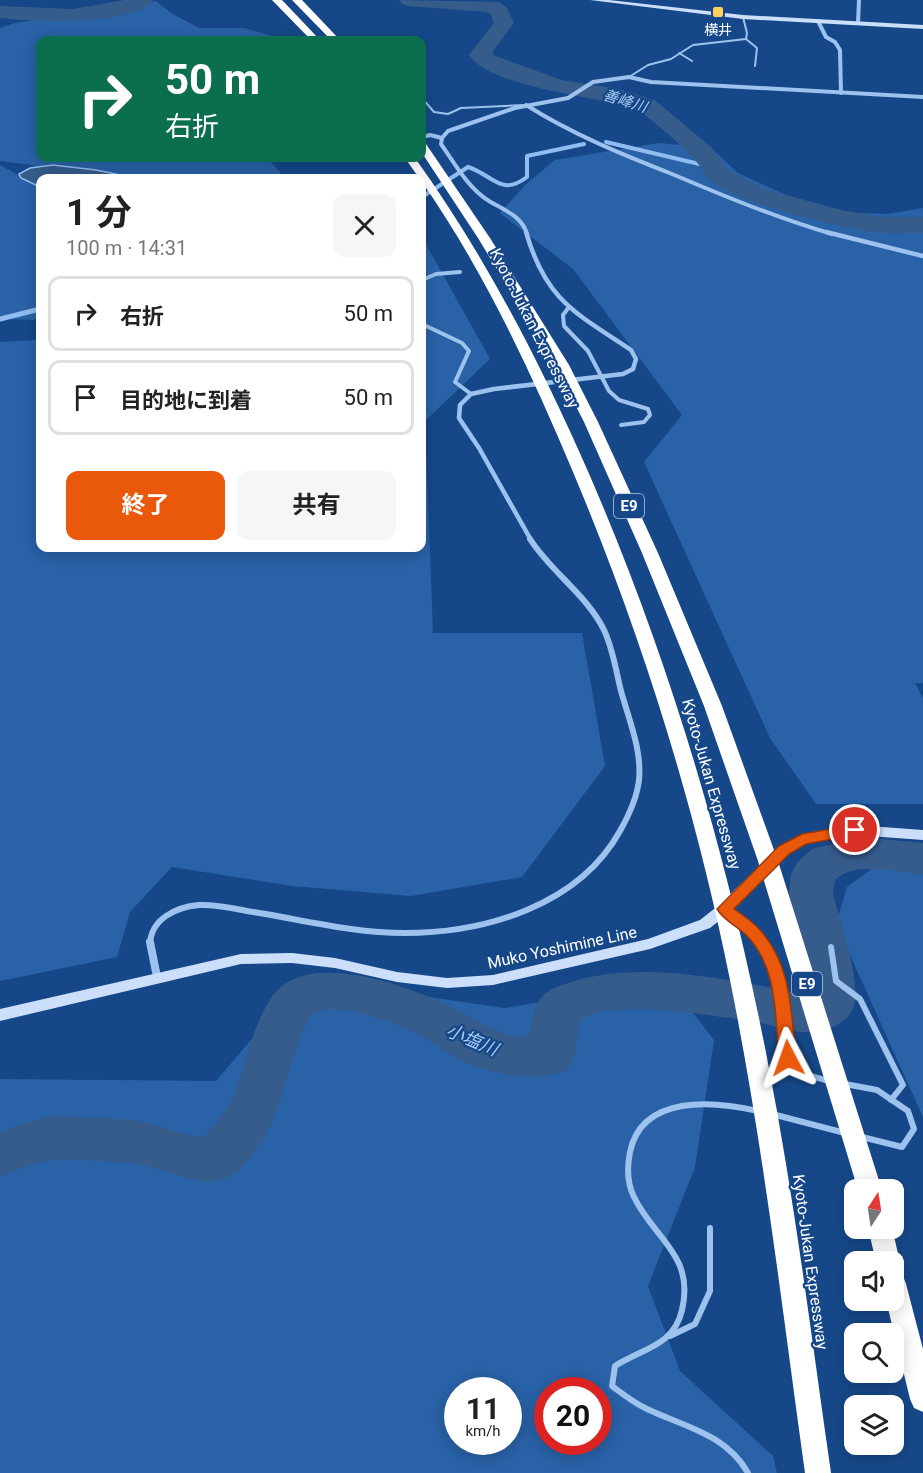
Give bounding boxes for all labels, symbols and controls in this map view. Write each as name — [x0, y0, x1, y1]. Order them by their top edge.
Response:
marker: 横井 — [711, 5, 725, 19]
place label: 横井 — [704, 22, 732, 38]
text: 50 m — [165, 55, 260, 104]
icon: right — [66, 60, 144, 138]
water label: 善峰川 — [601, 86, 651, 117]
text: 右折 — [165, 111, 219, 143]
text: 1 分 — [66, 192, 132, 234]
button: close — [333, 194, 396, 257]
text: 100 m · 14:31 — [66, 236, 187, 260]
street label: Kyoto-Jukan Expressway — [486, 245, 583, 412]
icon: right — [69, 297, 102, 330]
text: 50 m — [344, 301, 393, 326]
text: 右折 — [120, 304, 164, 329]
icon: arrive — [69, 381, 102, 414]
text: 50 m — [344, 385, 393, 410]
text: 目的地に到着 — [120, 388, 252, 413]
button: 終了 — [66, 471, 225, 540]
button: 共有 — [237, 471, 396, 540]
road number: E9 — [614, 494, 644, 518]
street label: Kyoto-Jukan Expressway — [678, 697, 745, 872]
pin — [829, 804, 880, 855]
icon: arrive — [838, 813, 871, 846]
street label: Muko Yoshimine Line — [486, 922, 639, 973]
road number: E9 — [792, 972, 822, 996]
water label: 小塩川 — [443, 1019, 503, 1061]
position arrow — [756, 1026, 820, 1090]
street label: Kyoto-Jukan Expressway — [789, 1173, 832, 1351]
north arrow — [844, 1179, 904, 1239]
map controls — [844, 1179, 904, 1455]
button: sound — [844, 1251, 904, 1311]
button: search — [844, 1323, 904, 1383]
speed limit sign: 20 — [534, 1377, 612, 1455]
text: 11 — [466, 1391, 500, 1426]
button: layers — [844, 1395, 904, 1455]
text: km/h — [465, 1422, 501, 1440]

